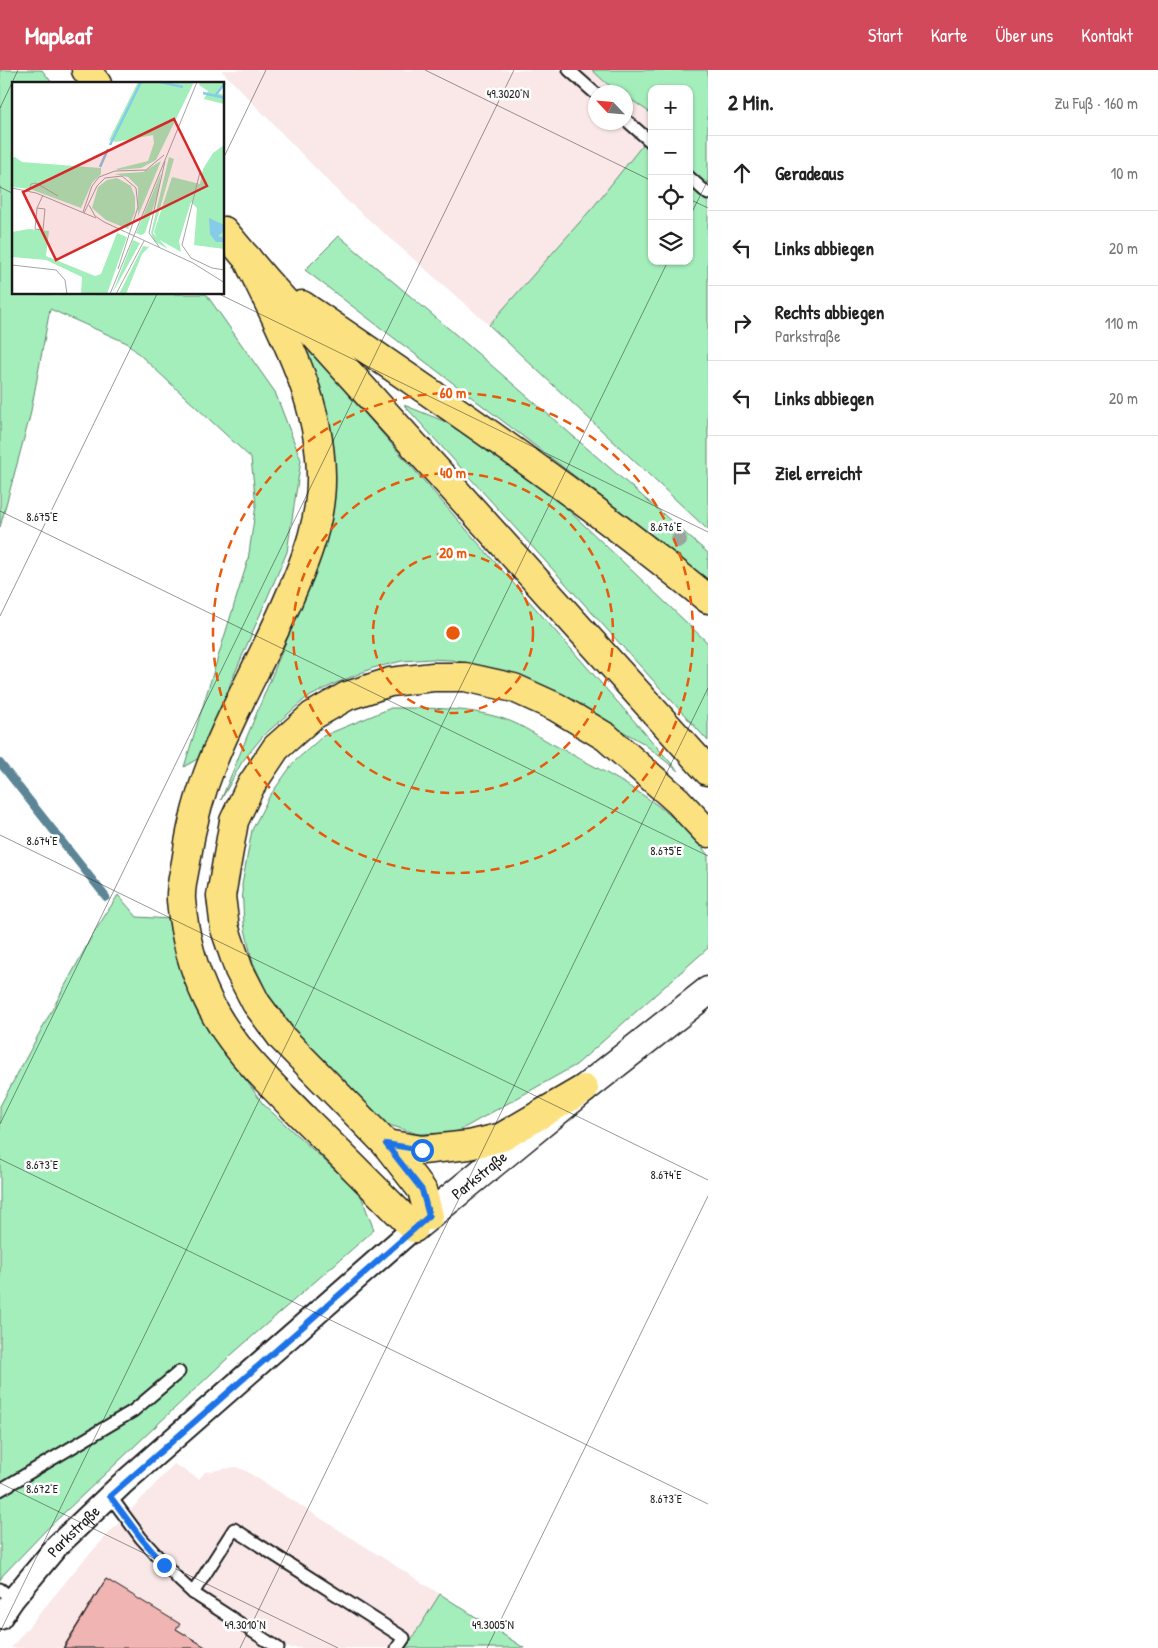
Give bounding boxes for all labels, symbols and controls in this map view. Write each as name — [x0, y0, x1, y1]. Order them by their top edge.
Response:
text: Mapleaf — [25, 19, 93, 51]
text: Start — [868, 23, 903, 48]
text: Karte — [931, 23, 967, 48]
text: Über uns — [995, 23, 1053, 48]
text: Kontakt — [1081, 23, 1133, 48]
inset map — [12, 82, 225, 295]
text: 49.3020°N — [487, 85, 529, 102]
north arrow — [588, 85, 633, 130]
map controls — [648, 85, 693, 265]
button: + — [648, 85, 693, 130]
text: 2 Min. — [728, 88, 774, 117]
text: Zu Fuß · 160 m — [1054, 92, 1138, 114]
button: − — [648, 130, 693, 175]
icon: ahead — [728, 159, 756, 187]
text: Geradeaus — [775, 160, 844, 186]
text: 10 m — [1110, 162, 1138, 184]
button: locate — [648, 175, 693, 220]
button: layers — [648, 220, 693, 265]
icon: left — [728, 234, 756, 262]
text: Links abbiegen — [775, 235, 874, 261]
text: 20 m — [1109, 237, 1138, 259]
text: Rechts abbiegen — [775, 299, 884, 325]
icon: right — [728, 309, 756, 337]
text: 110 m — [1105, 312, 1138, 334]
text: Parkstraße — [775, 325, 841, 347]
text: 60 m — [440, 382, 466, 403]
icon: left — [728, 384, 756, 412]
text: Links abbiegen — [775, 385, 874, 411]
text: 20 m — [1109, 387, 1138, 409]
icon: arrive — [728, 459, 756, 487]
text: Ziel erreicht — [775, 460, 862, 486]
text: 40 m — [440, 462, 466, 483]
text: 8.675°E — [26, 508, 59, 525]
text: 8.676°E — [650, 518, 682, 535]
text: 20 m — [439, 542, 467, 563]
centre of rings — [444, 624, 462, 642]
text: 8.674°E — [26, 832, 58, 849]
text: 8.675°E — [650, 842, 683, 859]
route start — [411, 1139, 434, 1162]
street label: Parkstraße — [447, 1145, 512, 1204]
text: 8.673°E — [26, 1156, 59, 1173]
text: 8.674°E — [650, 1166, 682, 1183]
text: 8.672°E — [26, 1480, 59, 1497]
text: 8.673°E — [650, 1490, 683, 1507]
street label: Parkstraße — [42, 1500, 105, 1561]
route end — [153, 1554, 176, 1577]
text: 49.3010°N — [224, 1616, 266, 1633]
text: 49.3005°N — [472, 1616, 514, 1633]

